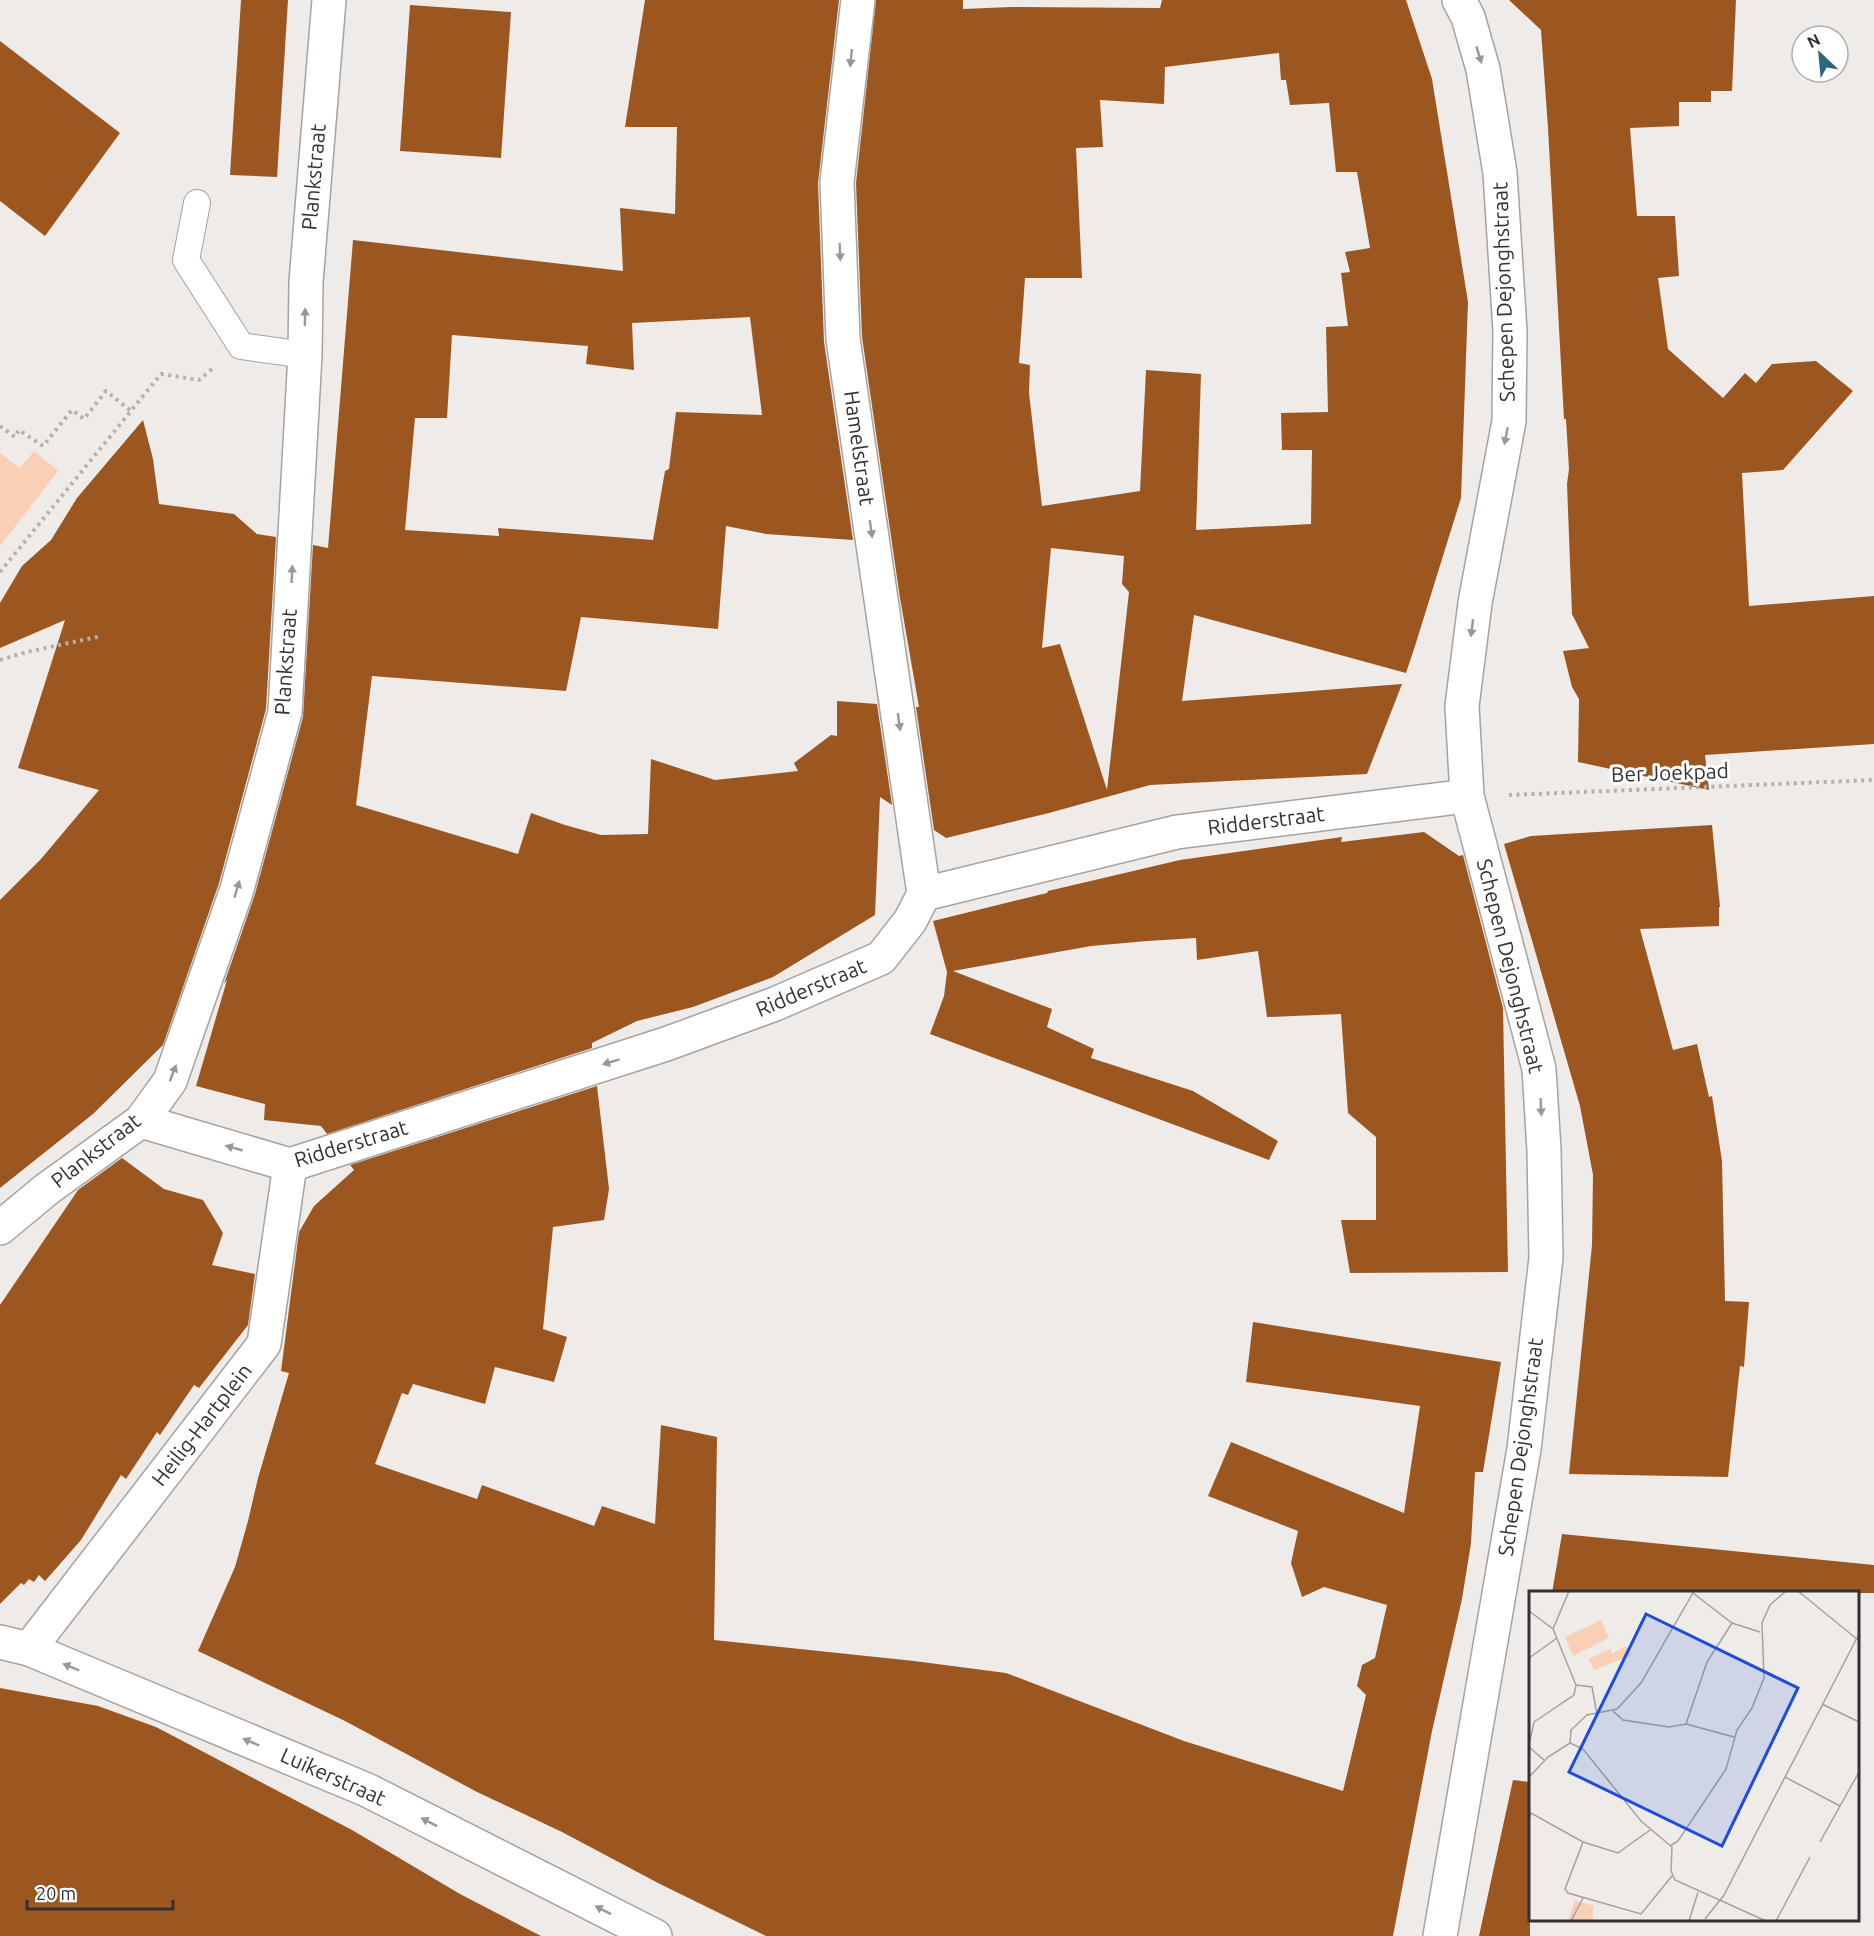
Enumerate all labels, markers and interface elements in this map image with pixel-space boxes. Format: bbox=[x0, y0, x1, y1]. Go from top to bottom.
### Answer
north arrow bbox=[1790, 24, 1850, 84]
text: N bbox=[1804, 30, 1823, 51]
one-way arrow bbox=[1475, 46, 1484, 64]
one-way arrow bbox=[846, 49, 856, 68]
street label: Plankstraat bbox=[296, 123, 330, 231]
street label: Schepen Dejonghstraat bbox=[1487, 182, 1519, 402]
one-way arrow bbox=[835, 243, 844, 262]
one-way arrow bbox=[300, 307, 310, 326]
street label: Hamelstraat bbox=[840, 389, 880, 507]
one-way arrow bbox=[1501, 427, 1510, 446]
one-way arrow bbox=[866, 520, 875, 539]
one-way arrow bbox=[288, 565, 297, 584]
street label: Plankstraat bbox=[269, 608, 301, 716]
one-way arrow bbox=[1467, 619, 1476, 638]
one-way arrow bbox=[894, 713, 903, 732]
street label: Ber Joekpad bbox=[1611, 758, 1729, 786]
street label: Ridderstraat bbox=[1206, 801, 1326, 839]
street label: Schepen Dejonghstraat bbox=[1473, 856, 1549, 1075]
one-way arrow bbox=[233, 880, 242, 898]
street label: Ridderstraat bbox=[752, 953, 869, 1021]
one-way arrow bbox=[602, 1058, 620, 1067]
one-way arrow bbox=[168, 1063, 178, 1081]
one-way arrow bbox=[1537, 1097, 1546, 1116]
street label: Plankstraat bbox=[46, 1108, 145, 1192]
street label: Ridderstraat bbox=[291, 1114, 410, 1172]
one-way arrow bbox=[225, 1143, 243, 1153]
street label: Schepen Dejonghstraat bbox=[1493, 1336, 1547, 1557]
street label: Heilig-Hartplein bbox=[146, 1359, 256, 1490]
inset map bbox=[1529, 1591, 1859, 1921]
one-way arrow bbox=[62, 1662, 80, 1672]
one-way arrow bbox=[242, 1737, 260, 1746]
street label: Luikerstraat bbox=[277, 1742, 390, 1810]
one-way arrow bbox=[420, 1817, 438, 1827]
scale bar bbox=[27, 1873, 172, 1911]
text: 20 m bbox=[36, 1883, 76, 1903]
one-way arrow bbox=[594, 1905, 612, 1915]

